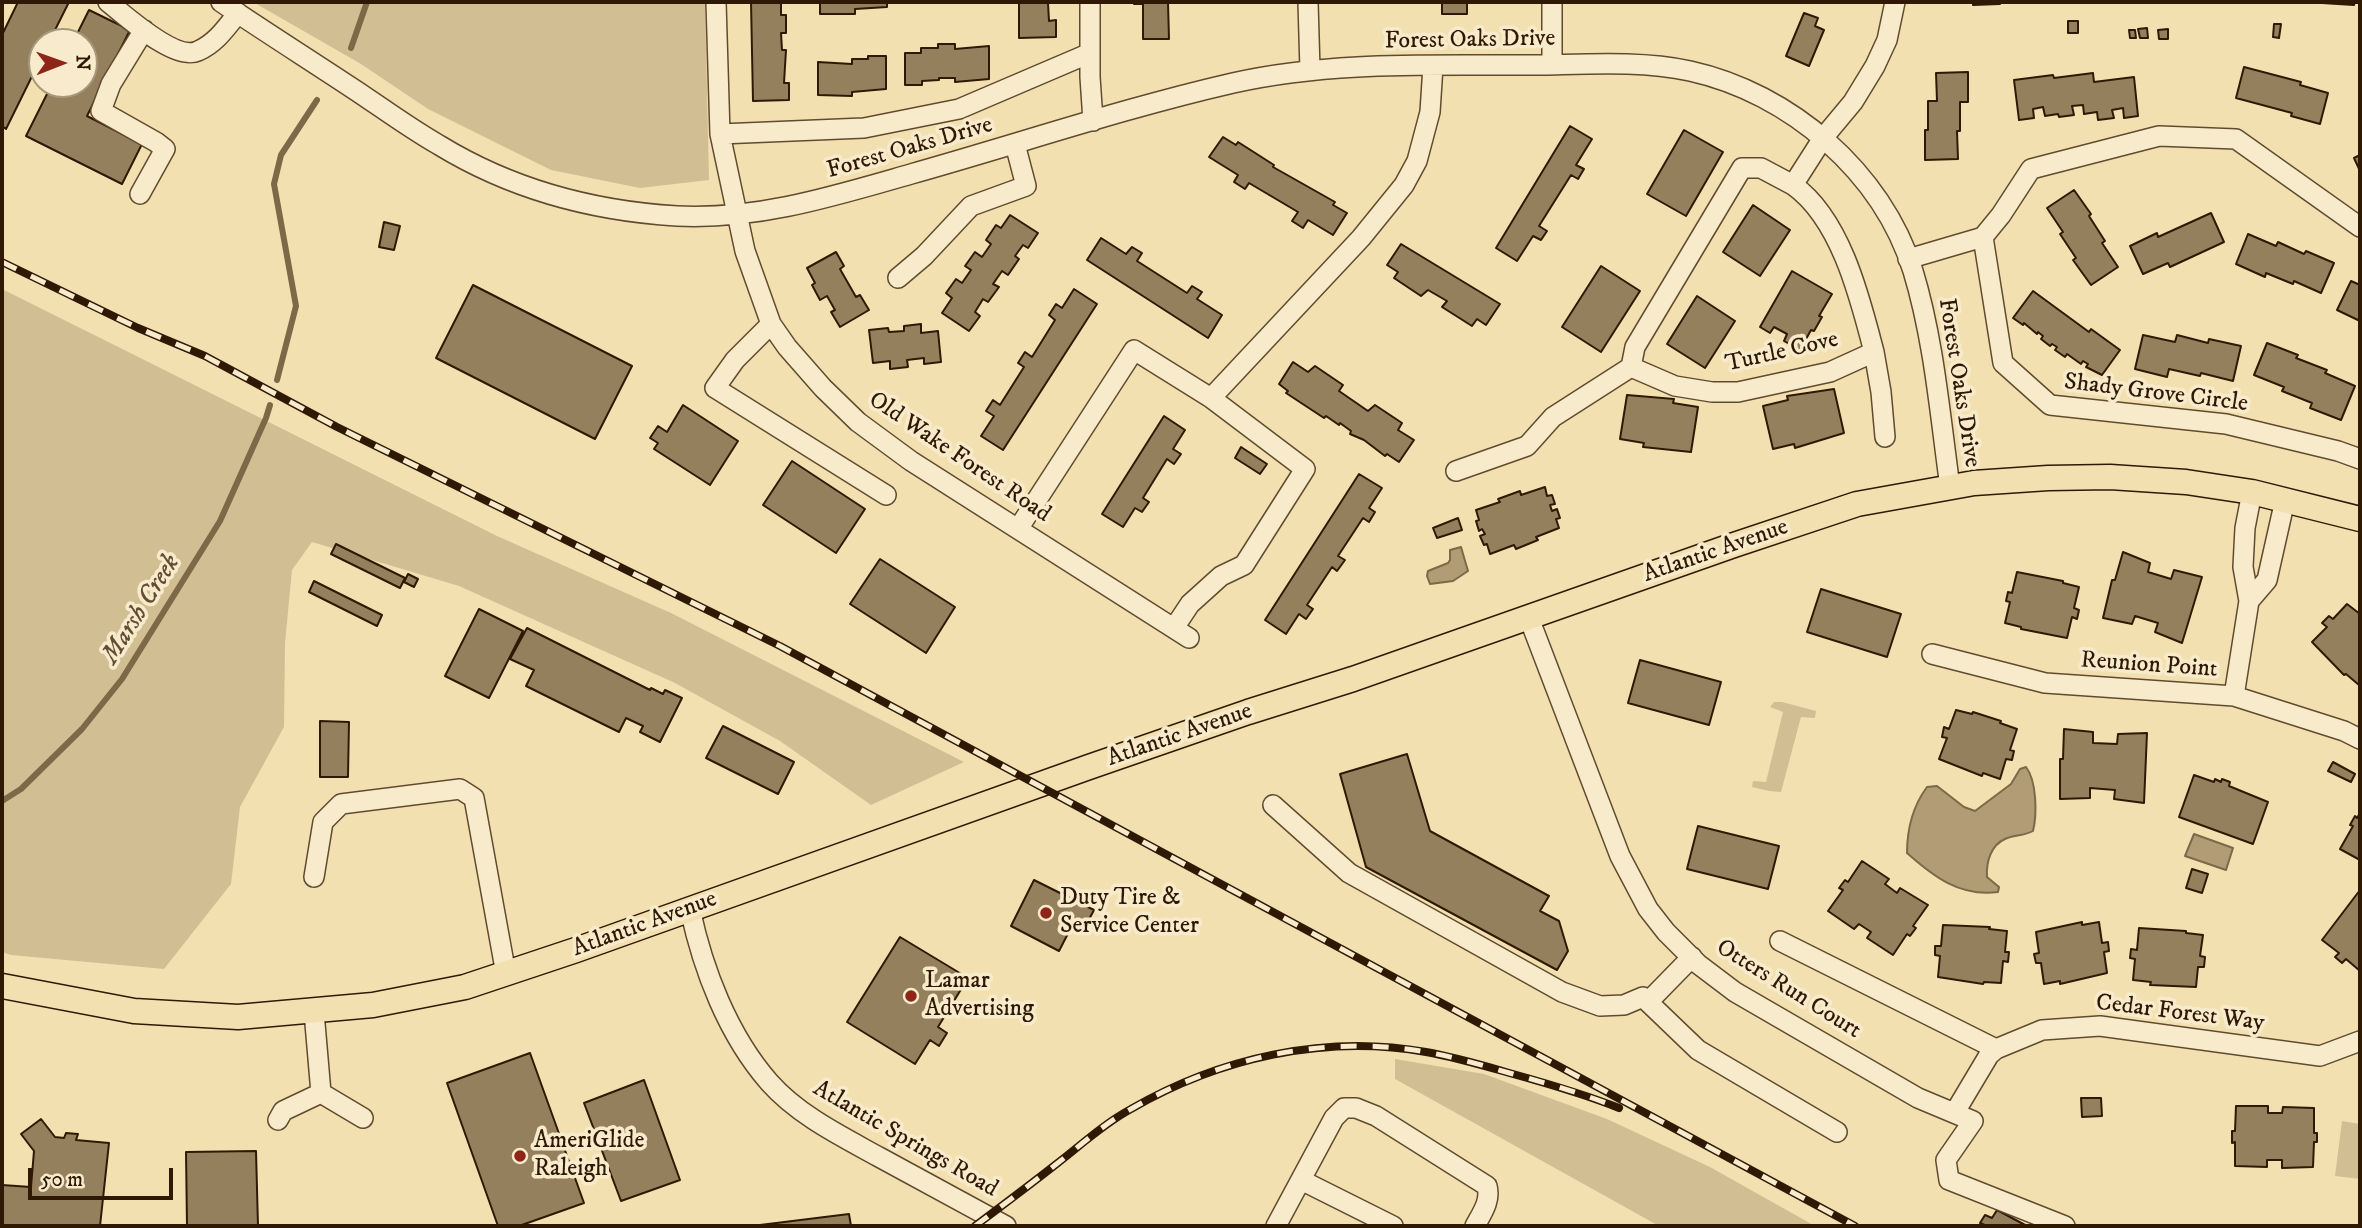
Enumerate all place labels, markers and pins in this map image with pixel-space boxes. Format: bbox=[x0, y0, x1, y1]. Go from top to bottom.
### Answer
place label: Duty Tire & Service Center bbox=[1060, 885, 1199, 941]
marker: Duty Tire & Service Center bbox=[1038, 905, 1054, 921]
place label: Lamar Advertising bbox=[925, 968, 1034, 1024]
marker: Lamar Advertising bbox=[903, 988, 919, 1004]
place label: AmeriGlide Raleigh bbox=[534, 1128, 644, 1184]
marker: AmeriGlide Raleigh bbox=[512, 1148, 528, 1164]

